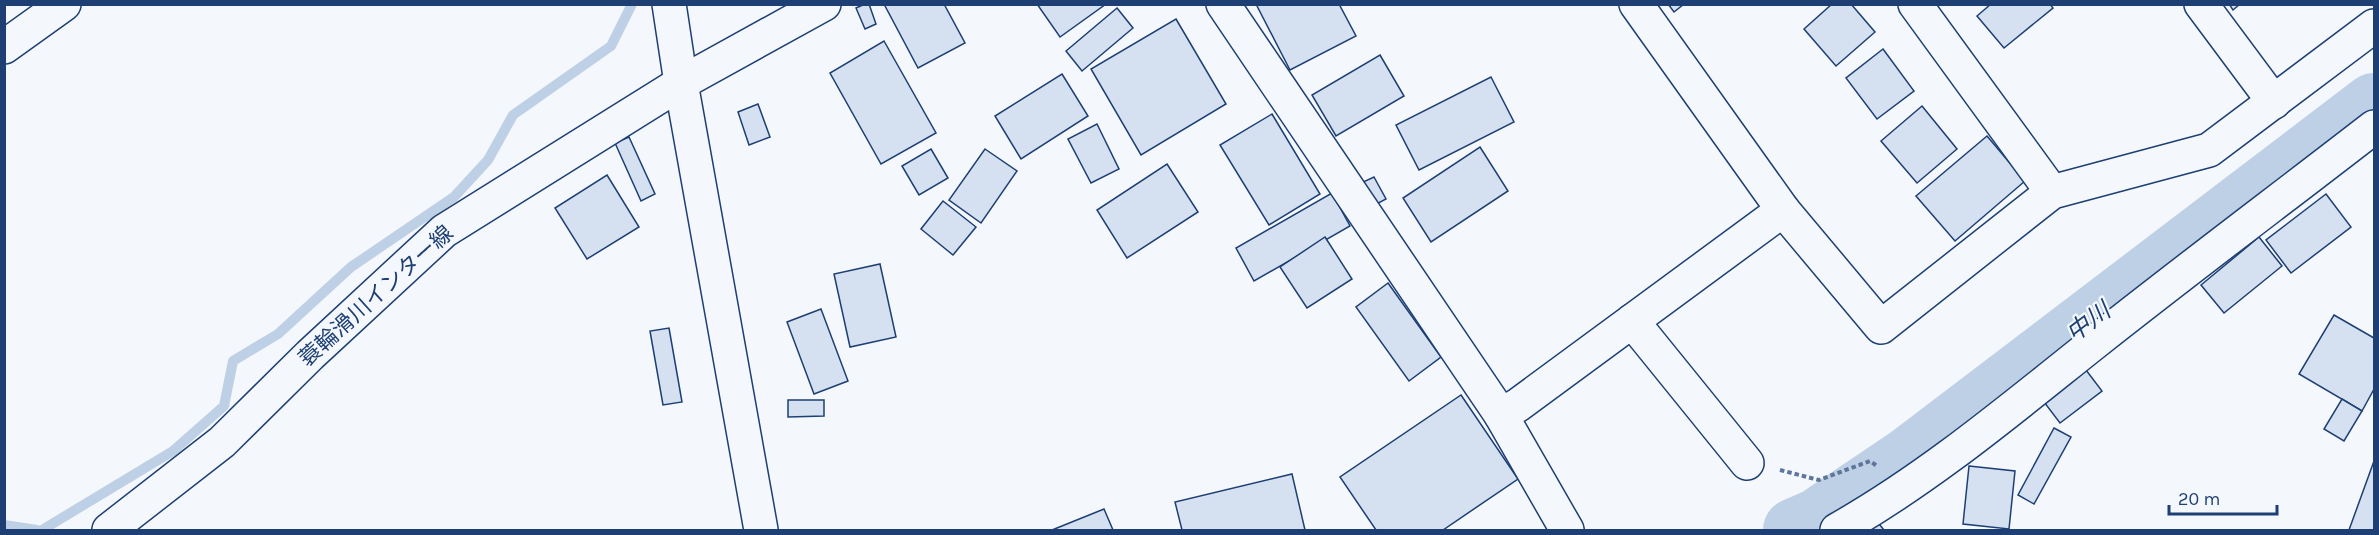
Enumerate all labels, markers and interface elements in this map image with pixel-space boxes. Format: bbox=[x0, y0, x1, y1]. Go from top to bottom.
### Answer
street label: 蓑輪滑川インター線 bbox=[294, 220, 458, 372]
water label: 中川 bbox=[2060, 295, 2118, 348]
scale bar bbox=[2169, 478, 2277, 516]
text: 20 m bbox=[2178, 488, 2220, 510]

